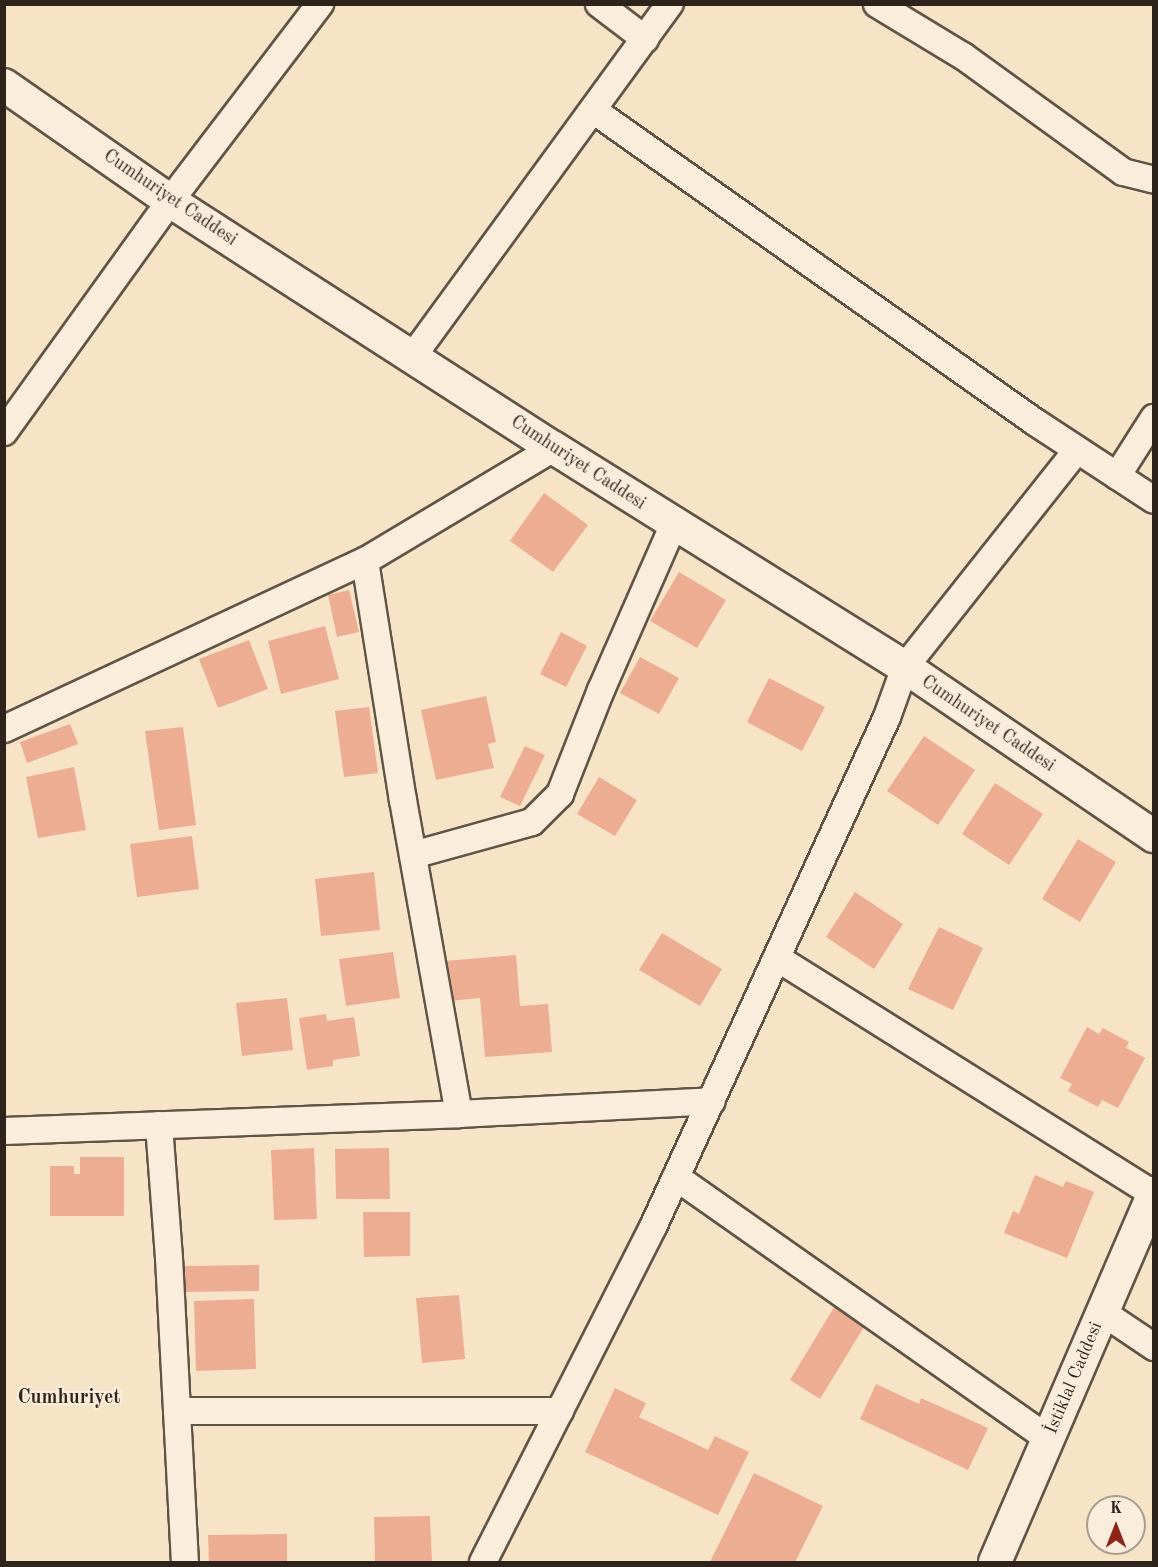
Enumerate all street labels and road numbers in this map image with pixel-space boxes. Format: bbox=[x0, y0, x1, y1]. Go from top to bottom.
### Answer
street label: Cumhuriyet Caddesi bbox=[99, 145, 241, 251]
street label: Cumhuriyet Caddesi bbox=[506, 411, 650, 515]
street label: Cumhuriyet Caddesi bbox=[917, 671, 1059, 777]
street label: İstiklal Caddesi bbox=[1041, 1319, 1107, 1437]

